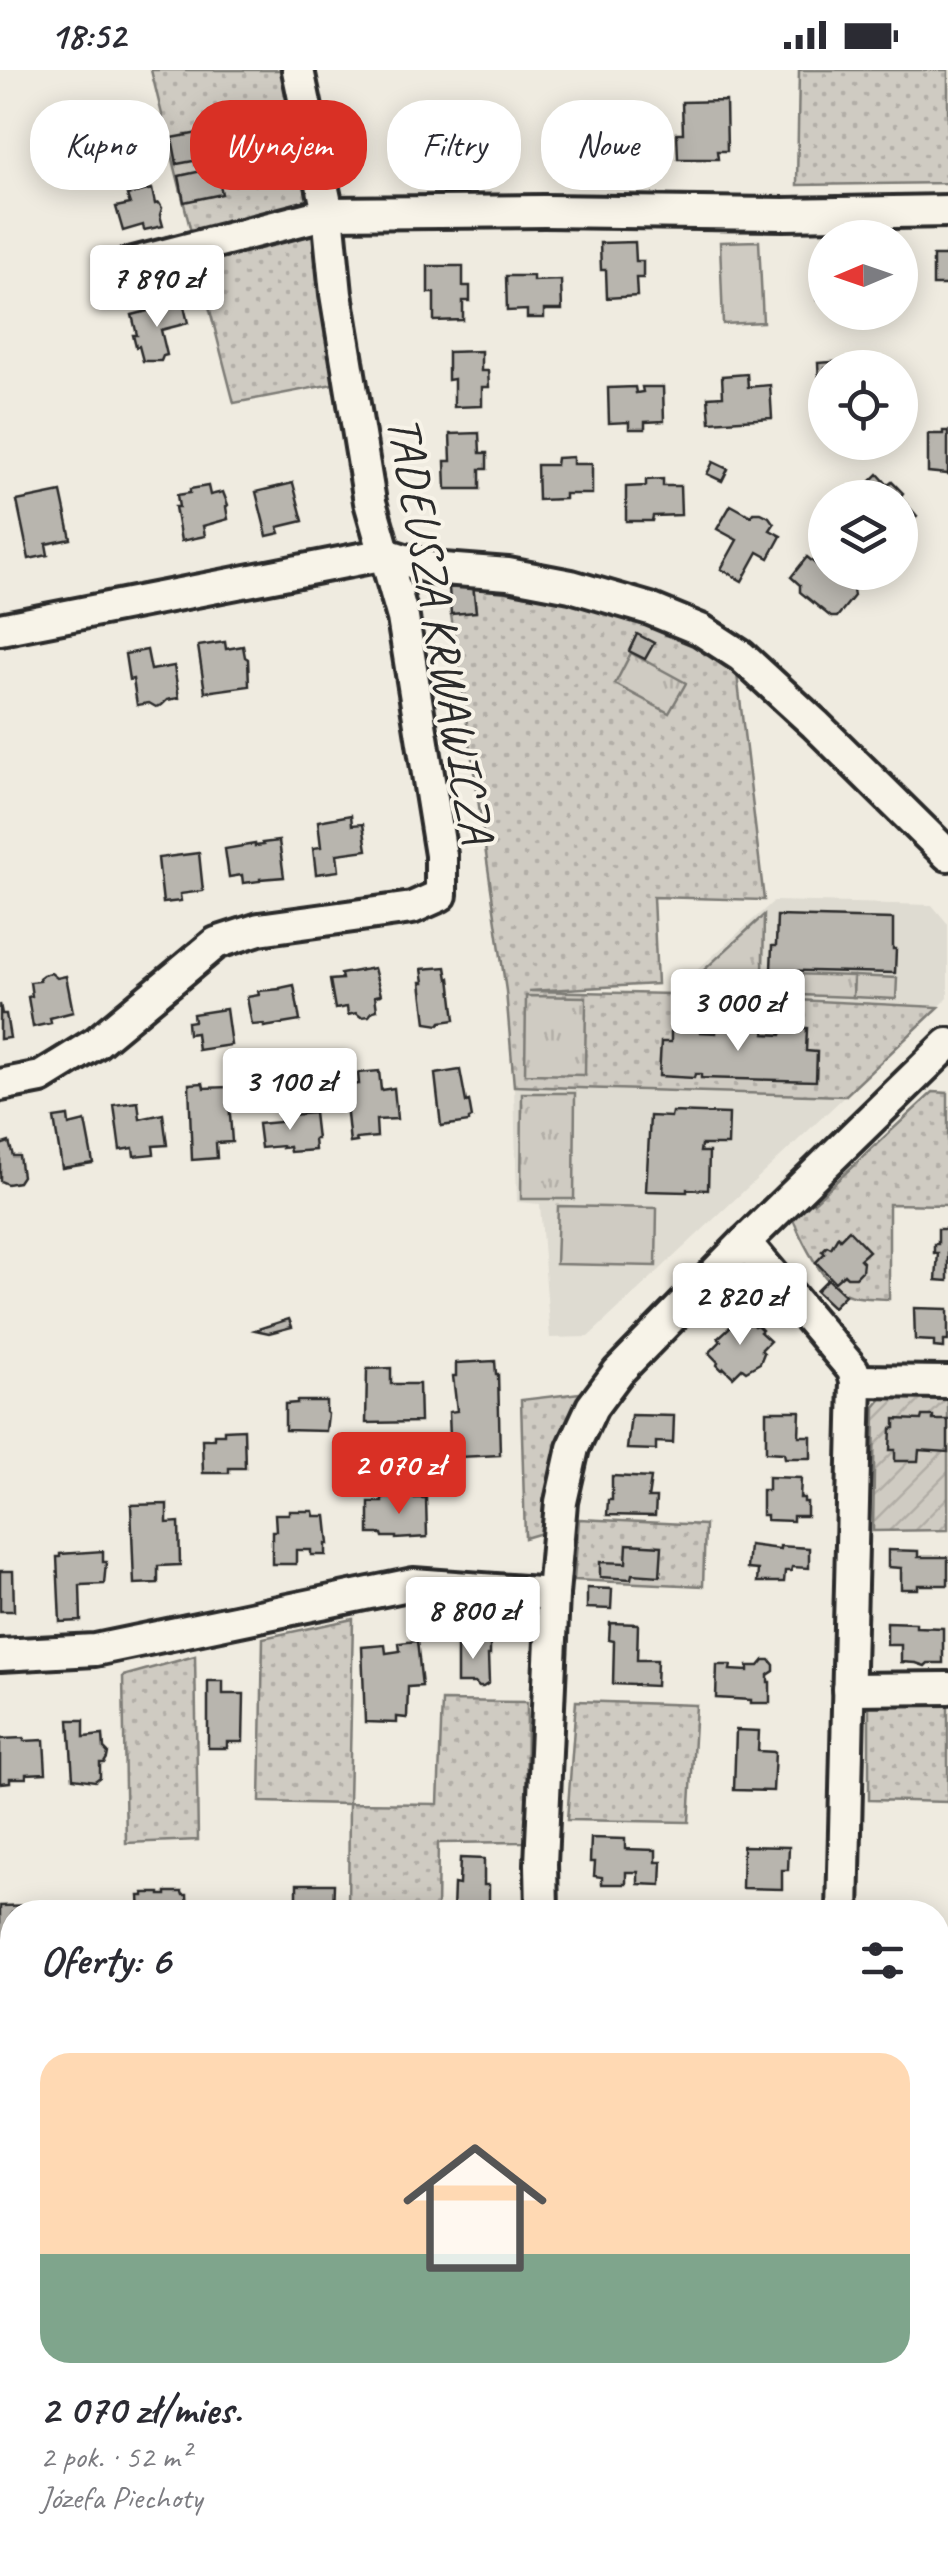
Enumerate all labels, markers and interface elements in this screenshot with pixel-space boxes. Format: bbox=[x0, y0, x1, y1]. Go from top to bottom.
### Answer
text: 18:52 bbox=[50, 12, 125, 59]
chip: Kupno bbox=[30, 100, 170, 190]
chip: Wynajem bbox=[190, 100, 367, 190]
chip: Filtry bbox=[387, 100, 521, 190]
chip: Nowe bbox=[541, 100, 674, 190]
north arrow bbox=[808, 220, 918, 330]
map controls bbox=[808, 220, 918, 590]
pin: 7 890 zł bbox=[54, 245, 260, 330]
text: 7 890 zł bbox=[112, 257, 202, 298]
button: locate bbox=[808, 350, 918, 460]
street label: TADEUSZA KRWAWICZA bbox=[374, 411, 508, 849]
button: layers bbox=[808, 480, 918, 590]
pin: 3 000 zł bbox=[635, 969, 841, 1054]
text: 3 000 zł bbox=[693, 981, 783, 1022]
pin: 3 100 zł bbox=[187, 1048, 393, 1133]
text: 3 100 zł bbox=[245, 1060, 335, 1101]
pin: 2 820 zł bbox=[637, 1263, 843, 1348]
text: 2 820 zł bbox=[695, 1275, 785, 1316]
pin: 2 070 zł bbox=[296, 1432, 502, 1517]
text: 2 070 zł bbox=[354, 1444, 444, 1485]
pin: 8 800 zł bbox=[370, 1577, 576, 1662]
text: 8 800 zł bbox=[428, 1589, 518, 1630]
icon: filters bbox=[855, 1933, 910, 1988]
text: Oferty: 6 bbox=[40, 1934, 170, 1987]
icon: home bbox=[385, 2118, 565, 2298]
text: 2 070 zł/mies. bbox=[40, 2383, 241, 2436]
text: 2 pok. · 52 m² bbox=[40, 2436, 190, 2477]
text: Józefa Piechoty bbox=[40, 2477, 202, 2518]

